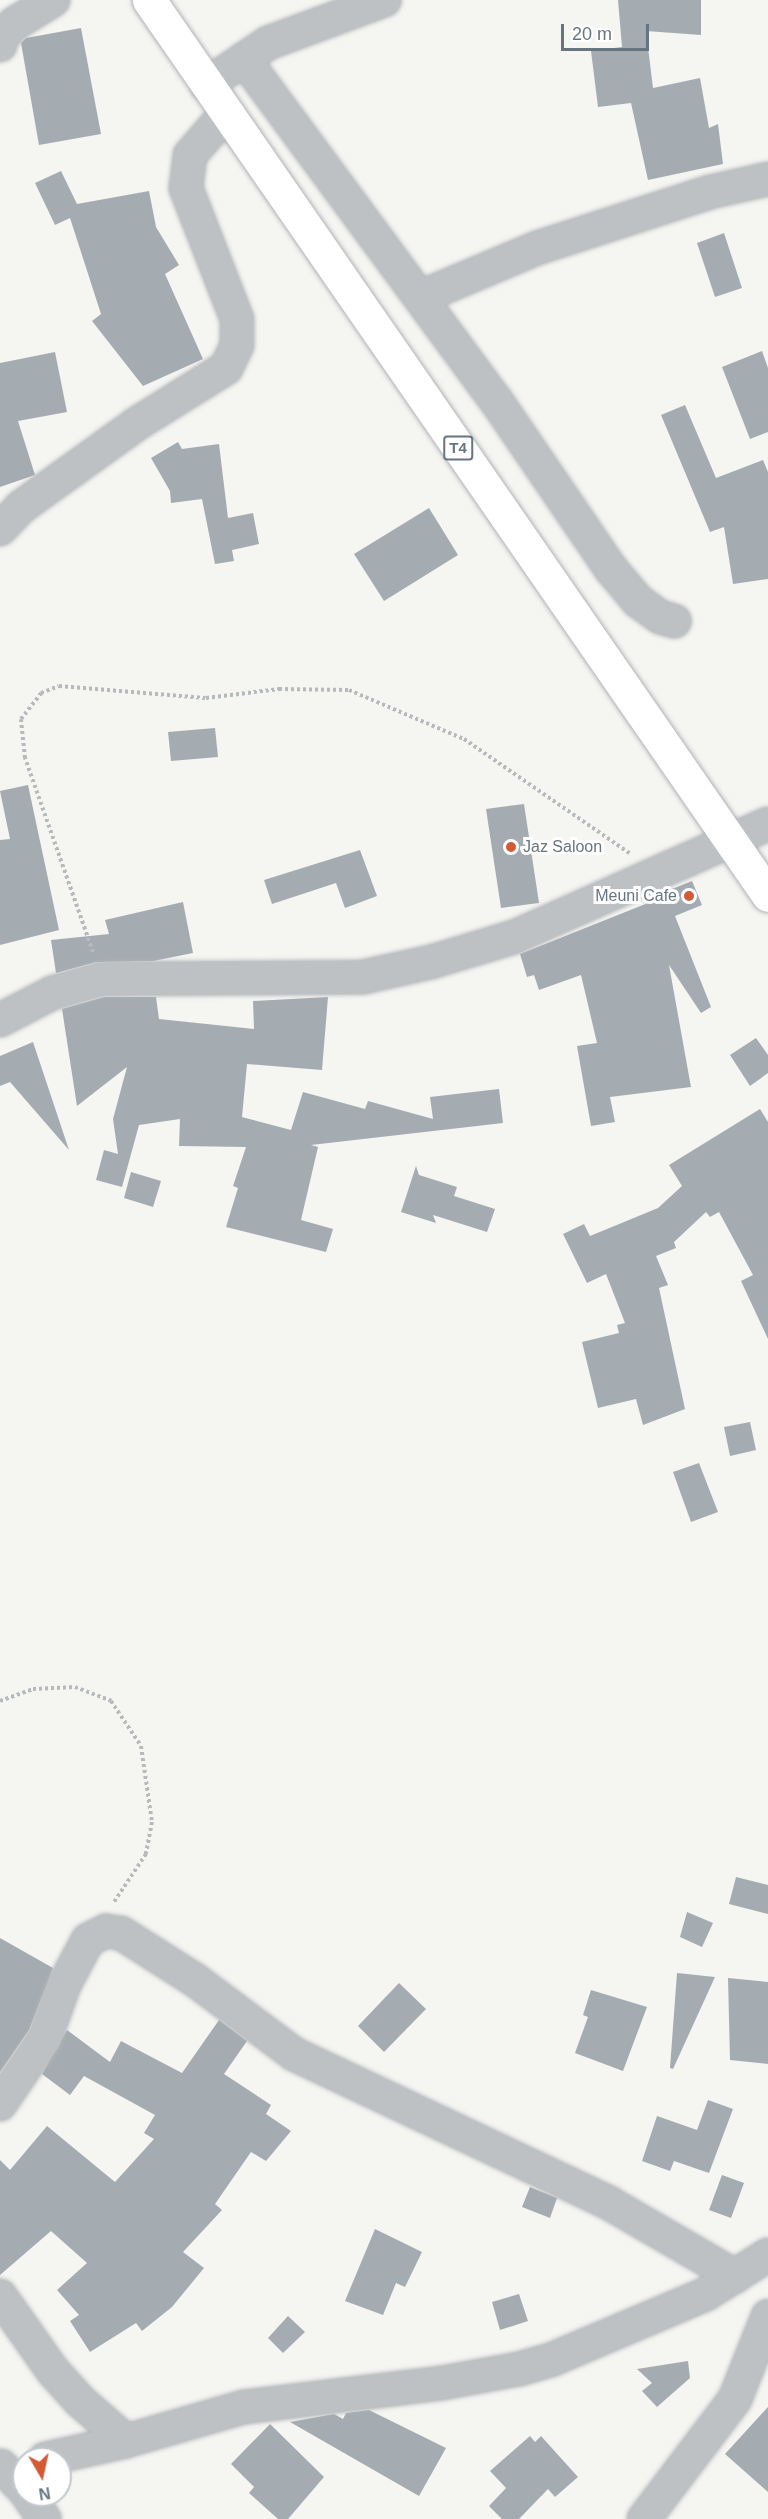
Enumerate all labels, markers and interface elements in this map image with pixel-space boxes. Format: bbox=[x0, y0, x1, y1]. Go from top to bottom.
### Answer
scale bar bbox=[564, 12, 652, 50]
text: 20 m bbox=[572, 24, 612, 44]
road number: T4 bbox=[443, 436, 473, 460]
place label: Jaz Saloon bbox=[523, 837, 602, 857]
marker: Jaz Saloon bbox=[504, 840, 518, 854]
place label: Meuni Cafe bbox=[595, 886, 677, 906]
marker: Meuni Cafe bbox=[682, 889, 696, 903]
north arrow bbox=[12, 2447, 72, 2507]
text: N bbox=[38, 2484, 52, 2503]

